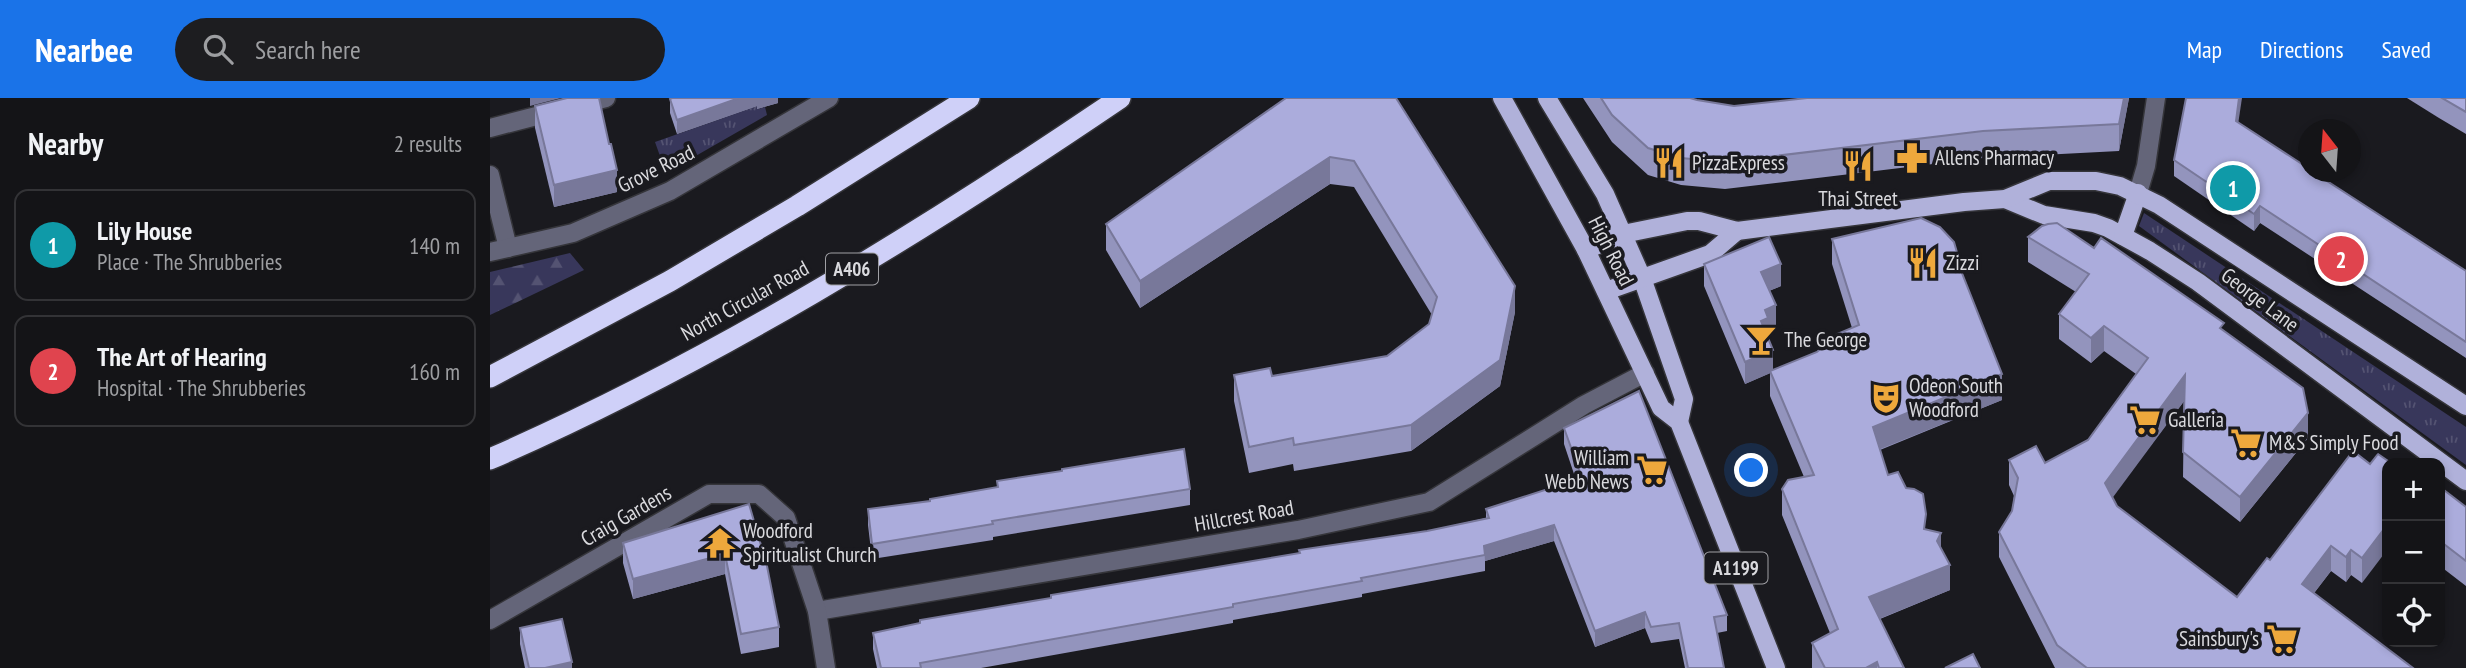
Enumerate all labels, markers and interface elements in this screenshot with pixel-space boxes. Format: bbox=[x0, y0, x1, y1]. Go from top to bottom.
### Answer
search box bbox=[175, 18, 665, 81]
text: Nearbee bbox=[35, 28, 133, 71]
icon: search bbox=[199, 30, 237, 68]
text: Search here bbox=[255, 33, 361, 66]
text: Map bbox=[2187, 34, 2222, 65]
text: Directions bbox=[2260, 34, 2344, 65]
text: Saved bbox=[2382, 34, 2431, 65]
north arrow bbox=[2298, 119, 2361, 182]
text: Nearby bbox=[28, 124, 103, 163]
text: 2 results bbox=[394, 129, 462, 158]
street label: Grove Road bbox=[613, 138, 699, 199]
pharmacy icon: Allens Pharmacy bbox=[1895, 141, 1929, 175]
place label: Allens Pharmacy bbox=[1935, 144, 2054, 171]
restaurant icon: PizzaExpress bbox=[1652, 146, 1686, 180]
place label: PizzaExpress bbox=[1692, 149, 1785, 176]
restaurant icon: Thai Street bbox=[1841, 149, 1875, 183]
pin: 1 bbox=[2210, 162, 2256, 214]
place label: Thai Street bbox=[1818, 185, 1898, 212]
street label: High Road bbox=[1583, 211, 1640, 290]
text: Lily House bbox=[97, 214, 192, 247]
text: 1 bbox=[48, 231, 59, 260]
text: 140 m bbox=[409, 231, 460, 260]
pin: 2 bbox=[2318, 233, 2364, 285]
restaurant icon: Zizzi bbox=[1906, 246, 1940, 280]
text: Place · The Shrubberies bbox=[97, 247, 282, 276]
place label: Zizzi bbox=[1946, 249, 1979, 276]
road number: A406 bbox=[826, 253, 878, 284]
street label: North Circular Road bbox=[676, 254, 813, 347]
street label: George Lane bbox=[2216, 262, 2305, 338]
bar icon: The George bbox=[1744, 323, 1778, 357]
place label: The George bbox=[1784, 326, 1867, 353]
text: The Art of Hearing bbox=[97, 340, 267, 373]
text: 2 bbox=[48, 357, 59, 386]
text: 160 m bbox=[409, 357, 460, 386]
place label: Odeon South Woodford bbox=[1909, 372, 2003, 423]
text: Hospital · The Shrubberies bbox=[97, 373, 306, 402]
theatre icon: Odeon South Woodford bbox=[1869, 381, 1903, 415]
supermarket icon: Galleria bbox=[2128, 403, 2162, 437]
place label: Galleria bbox=[2168, 406, 2224, 433]
supermarket icon: M&S Simply Food bbox=[2229, 426, 2263, 460]
place label: M&S Simply Food bbox=[2269, 429, 2399, 456]
place label: William Webb News bbox=[1545, 444, 1629, 495]
supermarket icon: William Webb News bbox=[1635, 453, 1669, 487]
your location bbox=[1734, 453, 1768, 487]
map controls bbox=[2382, 458, 2445, 647]
button: + bbox=[2382, 458, 2445, 521]
street label: Craig Gardens bbox=[576, 479, 676, 552]
street label: Hillcrest Road bbox=[1192, 493, 1296, 538]
place label: Woodford Spiritualist Church bbox=[743, 517, 877, 568]
button: − bbox=[2382, 521, 2445, 584]
temple icon: Woodford Spiritualist Church bbox=[703, 526, 737, 560]
road number: A1199 bbox=[1704, 552, 1768, 583]
button: locate bbox=[2382, 584, 2445, 647]
supermarket icon: Sainsbury's bbox=[2265, 622, 2299, 656]
place label: Sainsbury's bbox=[2179, 625, 2259, 652]

